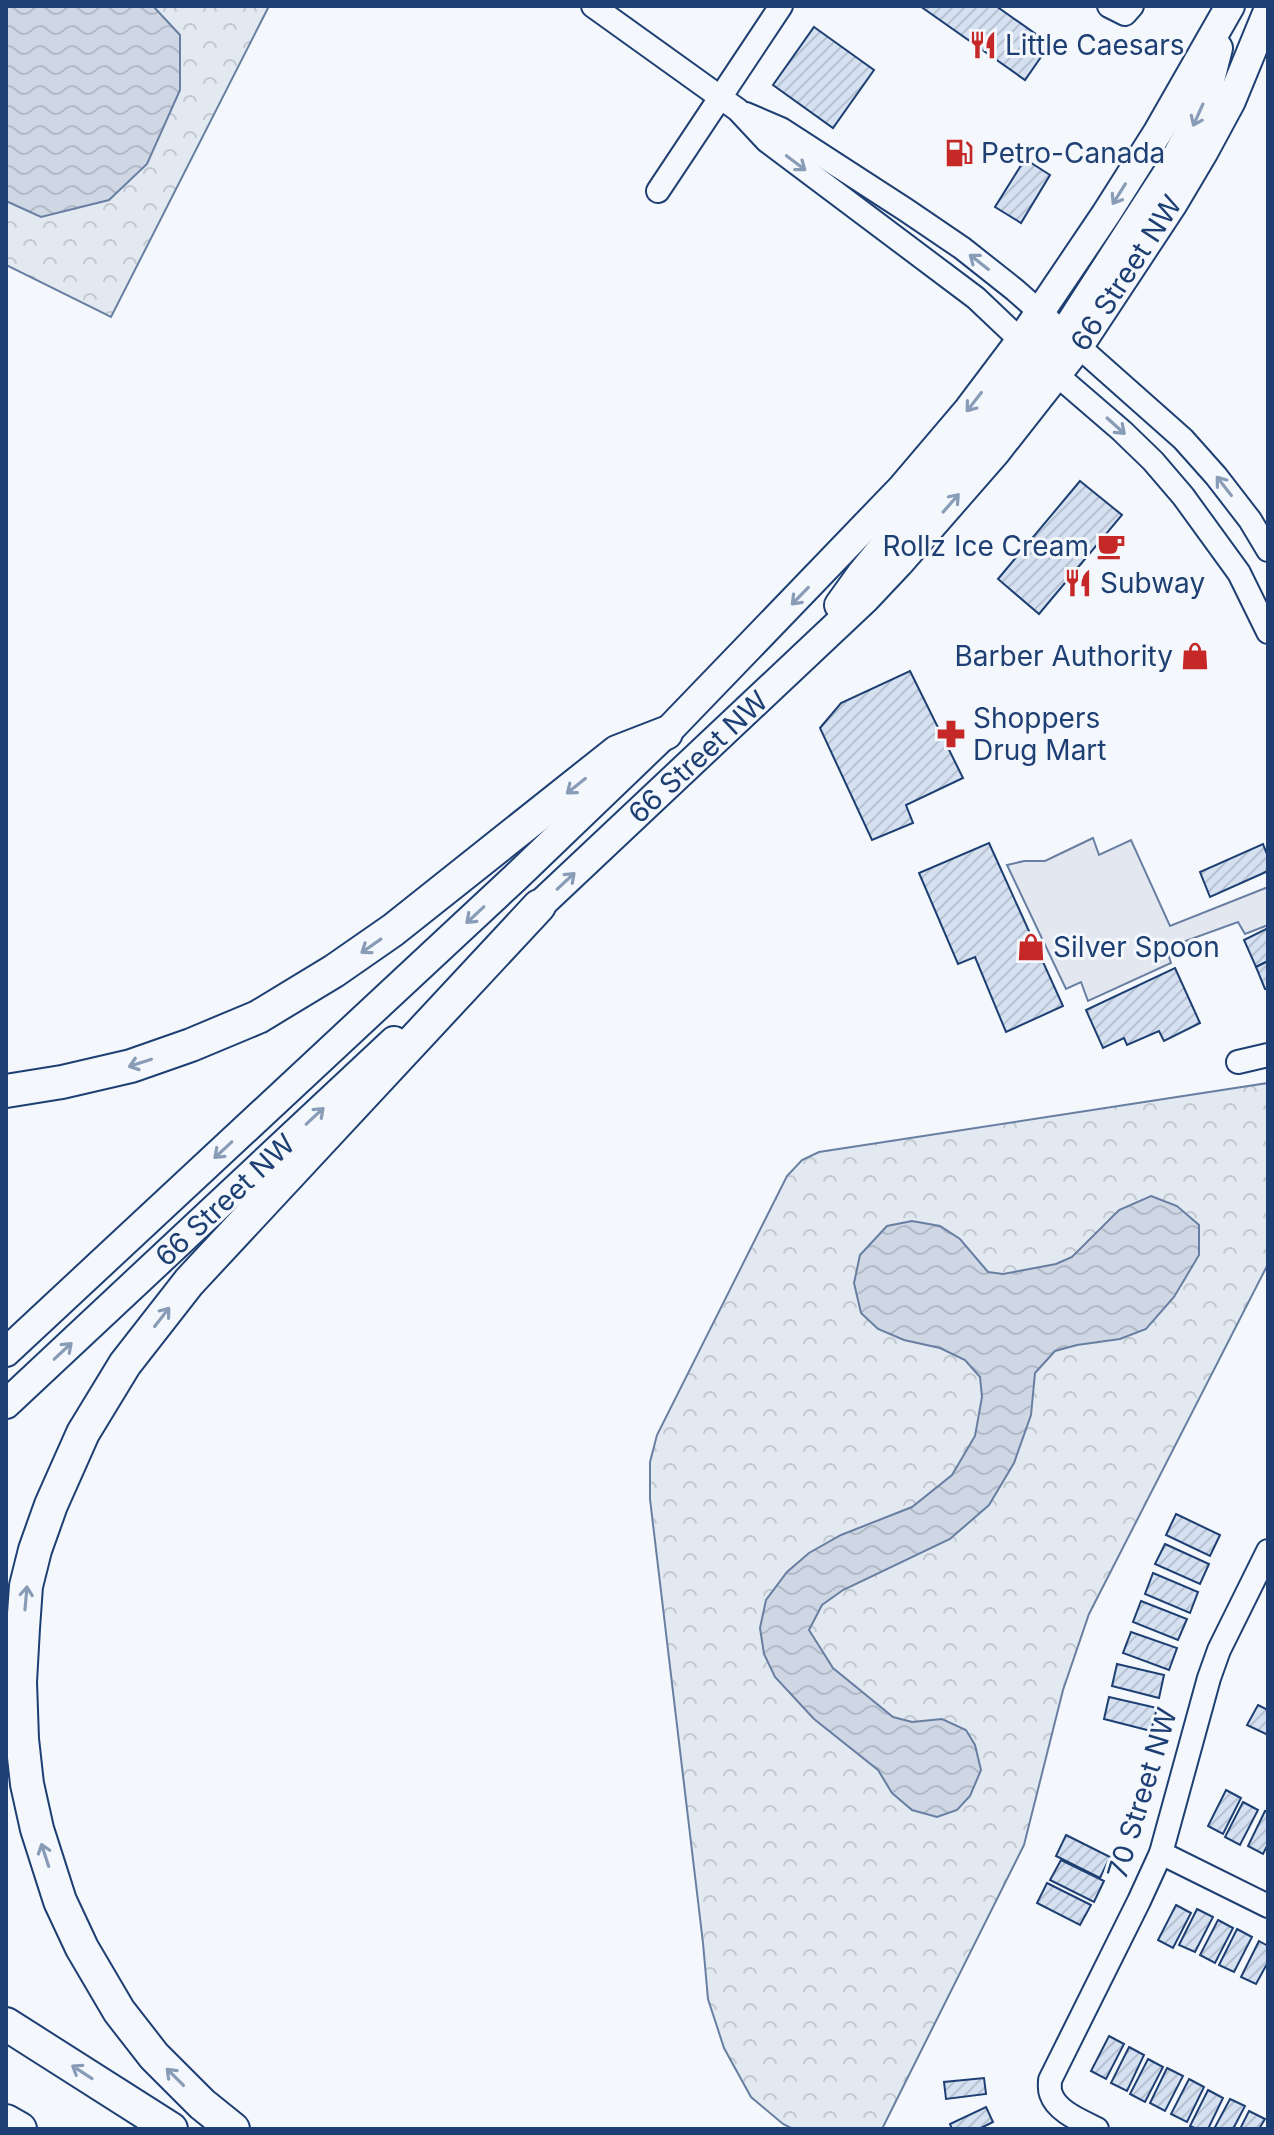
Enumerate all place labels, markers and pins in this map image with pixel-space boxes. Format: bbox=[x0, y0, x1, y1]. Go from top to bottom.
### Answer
place label: Little Caesars bbox=[1005, 28, 1185, 62]
restaurant icon: Little Caesars bbox=[968, 30, 998, 60]
place label: Petro-Canada bbox=[981, 136, 1165, 170]
fuel station icon: Petro-Canada bbox=[944, 138, 974, 168]
place label: Rollz Ice Cream bbox=[883, 529, 1089, 563]
cafe icon: Rollz Ice Cream bbox=[1096, 531, 1126, 561]
place label: Subway bbox=[1100, 566, 1205, 600]
restaurant icon: Subway bbox=[1063, 568, 1093, 598]
place label: Barber Authority bbox=[955, 639, 1173, 673]
shop icon: Barber Authority bbox=[1180, 641, 1210, 671]
place label: Shoppers Drug Mart bbox=[973, 701, 1107, 767]
pharmacy icon: Shoppers Drug Mart bbox=[936, 719, 966, 749]
place label: Silver Spoon bbox=[1053, 930, 1220, 964]
shop icon: Silver Spoon bbox=[1016, 932, 1046, 962]

